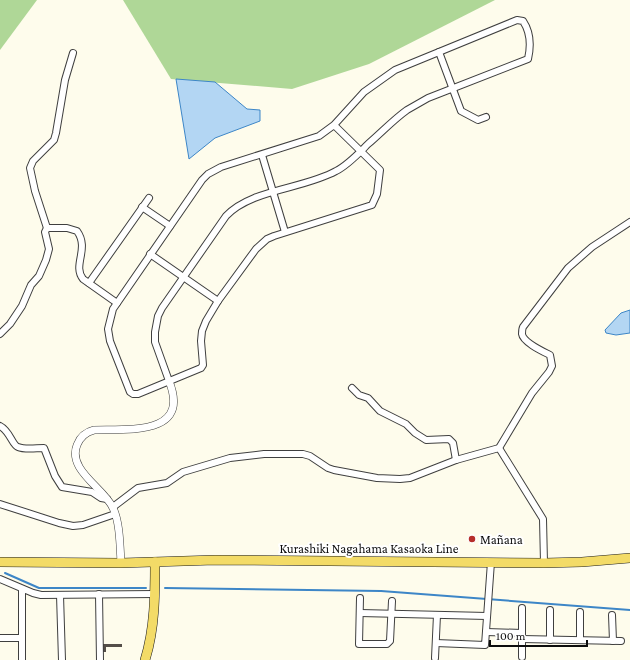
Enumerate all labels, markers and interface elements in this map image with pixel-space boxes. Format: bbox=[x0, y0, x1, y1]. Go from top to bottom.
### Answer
place label: Mañana bbox=[480, 532, 523, 547]
marker: Mañana bbox=[467, 534, 477, 544]
street label: Kurashiki Nagahama Kasaoka Line bbox=[280, 541, 459, 556]
scale bar bbox=[490, 622, 587, 648]
text: 100 m bbox=[496, 629, 526, 643]

